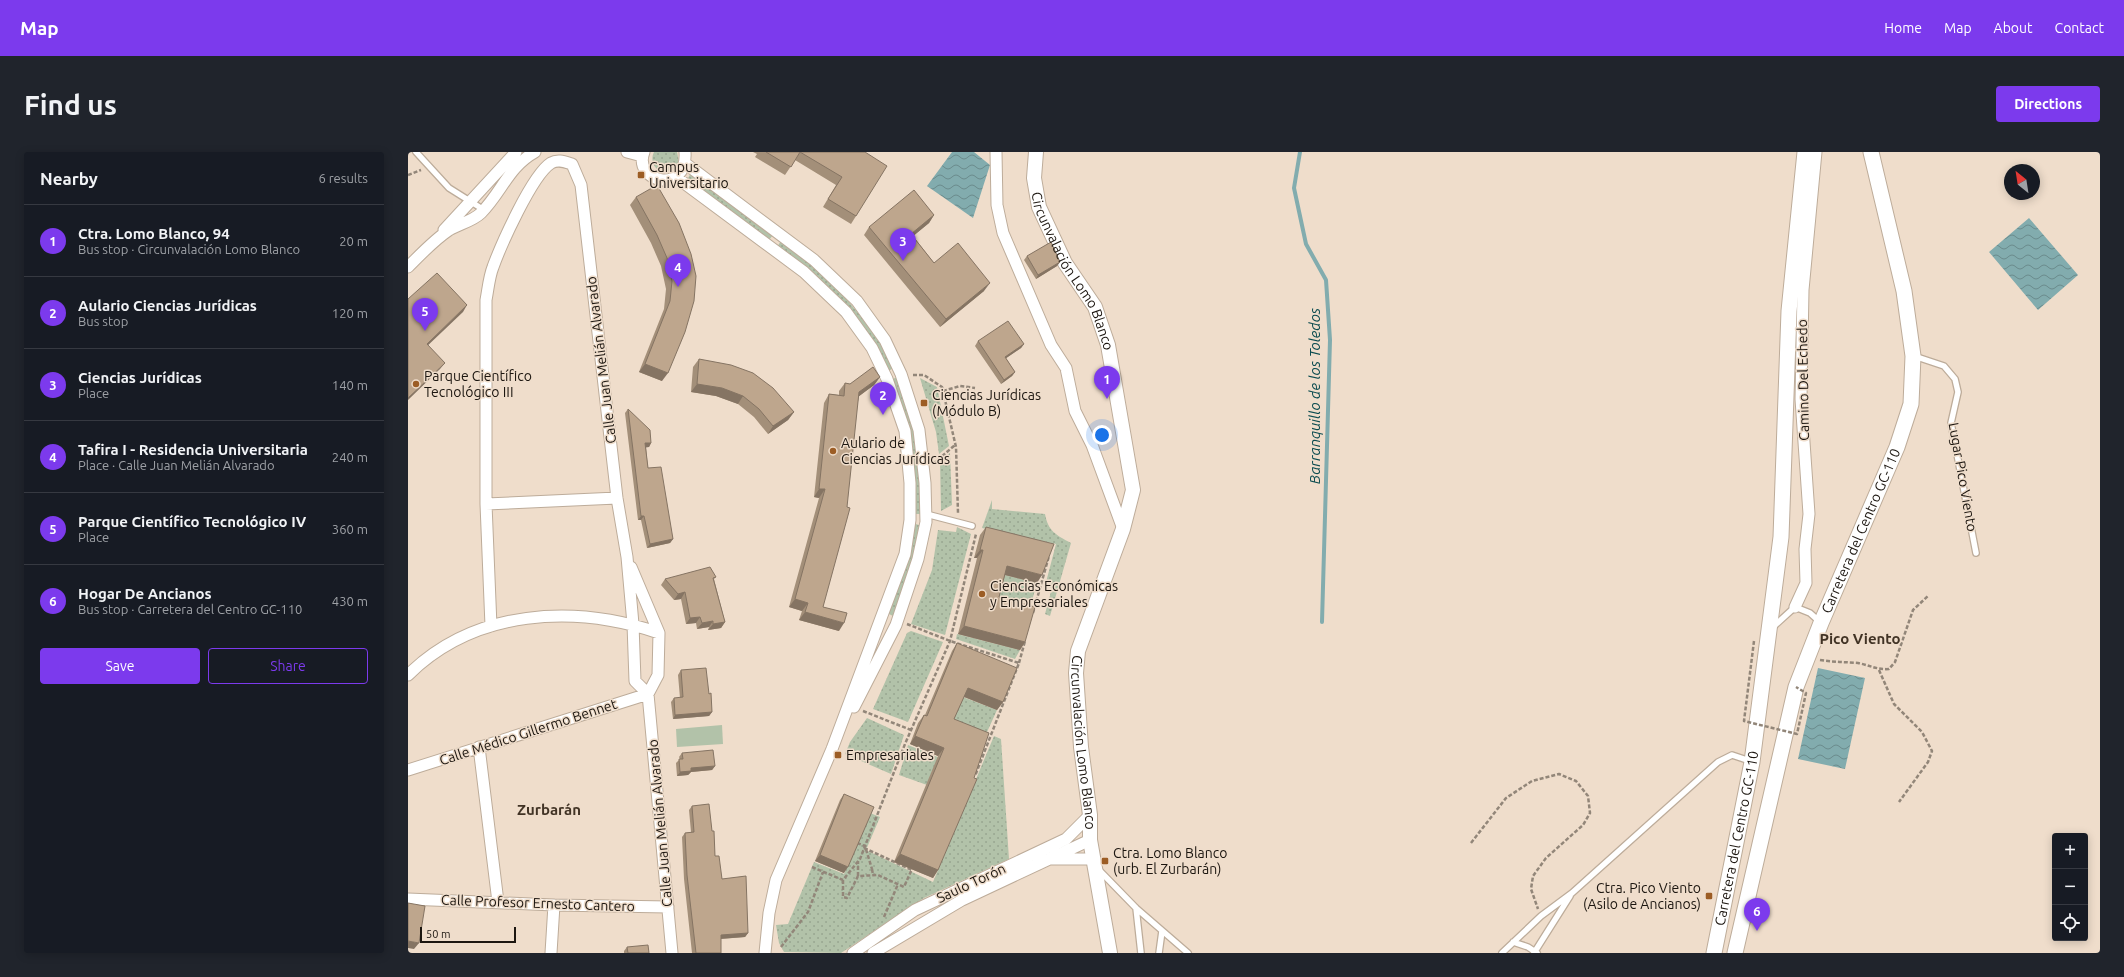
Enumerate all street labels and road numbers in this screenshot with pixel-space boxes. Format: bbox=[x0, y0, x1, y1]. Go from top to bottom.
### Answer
street label: Circunvalación Lomo Blanco bbox=[1029, 191, 1117, 351]
street label: Calle Juan Melián Alvarado bbox=[583, 275, 619, 445]
street label: Camino Del Echedo bbox=[1794, 319, 1812, 441]
street label: Lugar Pico Viento bbox=[1946, 421, 1980, 533]
street label: Carretera del Centro GC-110 bbox=[1818, 446, 1903, 616]
street label: Circunvalación Lomo Blanco bbox=[1068, 654, 1098, 830]
street label: Calle Médico Gillermo Bennet bbox=[437, 696, 619, 768]
street label: Calle Juan Melián Alvarado bbox=[645, 738, 675, 908]
street label: Carretera del Centro GC-110 bbox=[1712, 750, 1761, 927]
street label: Saulo Torón bbox=[934, 860, 1008, 906]
street label: Calle Profesor Ernesto Cantero bbox=[441, 892, 635, 914]

